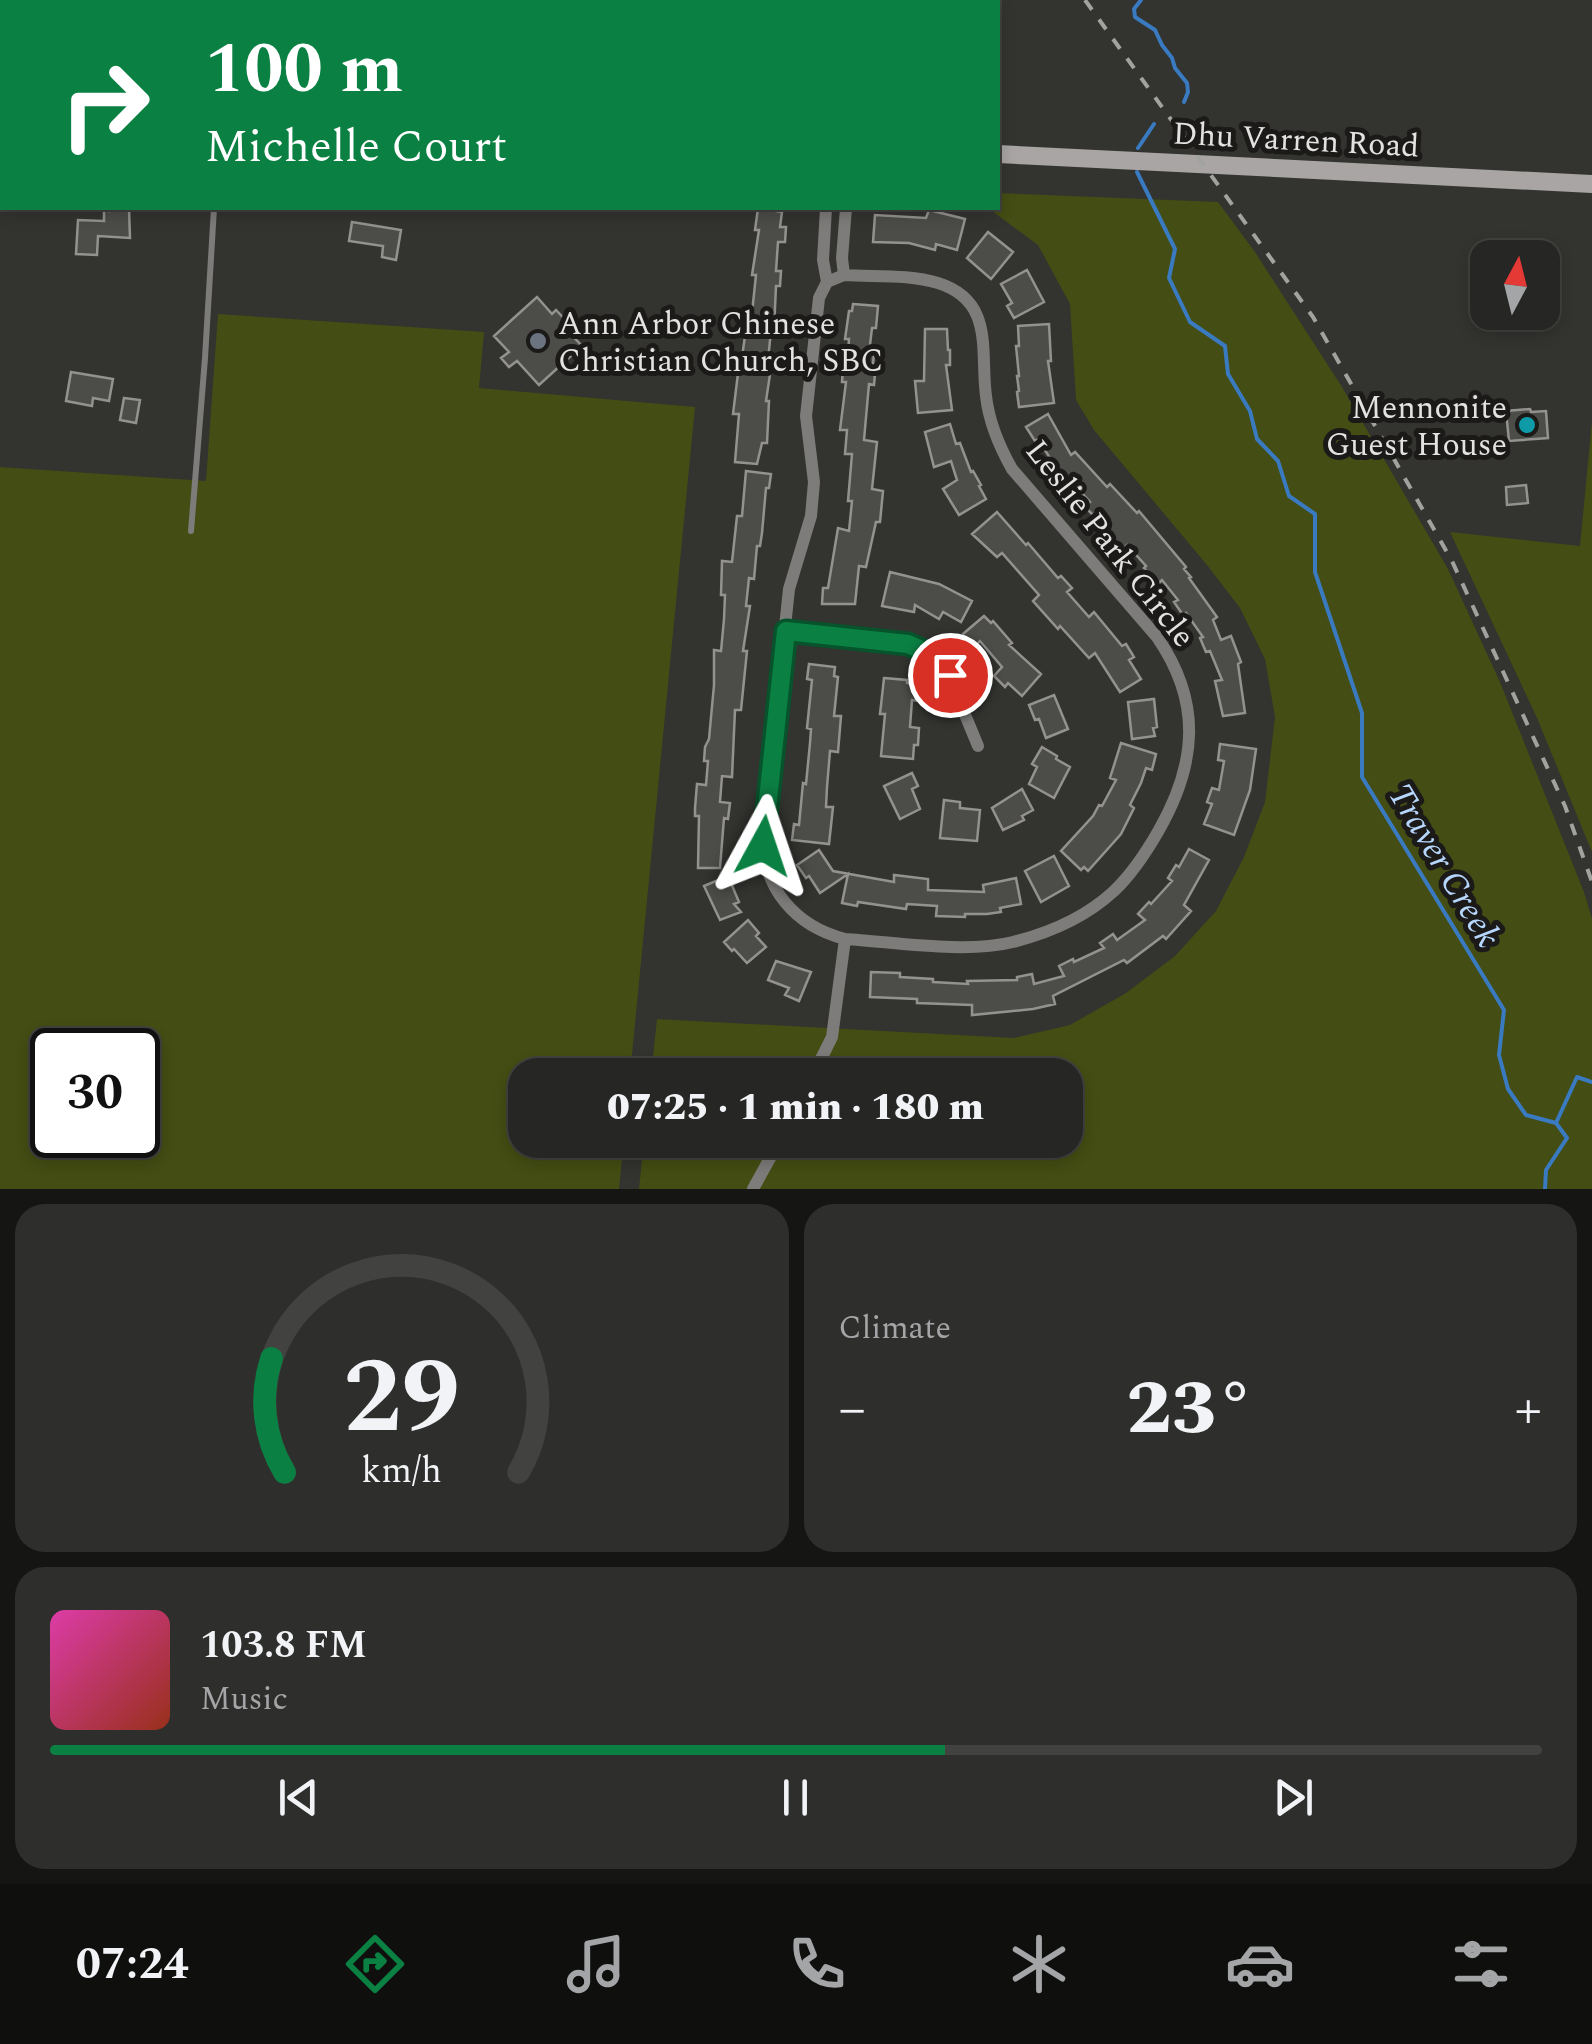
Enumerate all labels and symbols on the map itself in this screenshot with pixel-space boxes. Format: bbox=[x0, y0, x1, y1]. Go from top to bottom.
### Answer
street label: Dhu Varren Road bbox=[1171, 110, 1420, 171]
north arrow bbox=[1470, 240, 1560, 330]
place label: Ann Arbor Chinese Christian Church, SBC bbox=[558, 300, 883, 386]
marker: Ann Arbor Chinese Christian Church, SBC bbox=[527, 330, 549, 352]
place label: Mennonite Guest House bbox=[1326, 384, 1507, 470]
marker: Mennonite Guest House bbox=[1516, 414, 1538, 436]
street label: Leslie Park Circle bbox=[1013, 429, 1207, 659]
pin bbox=[908, 633, 993, 718]
water label: Traver Creek bbox=[1374, 774, 1514, 958]
position arrow bbox=[711, 794, 815, 898]
speed limit sign: 30 bbox=[30, 1028, 160, 1158]

